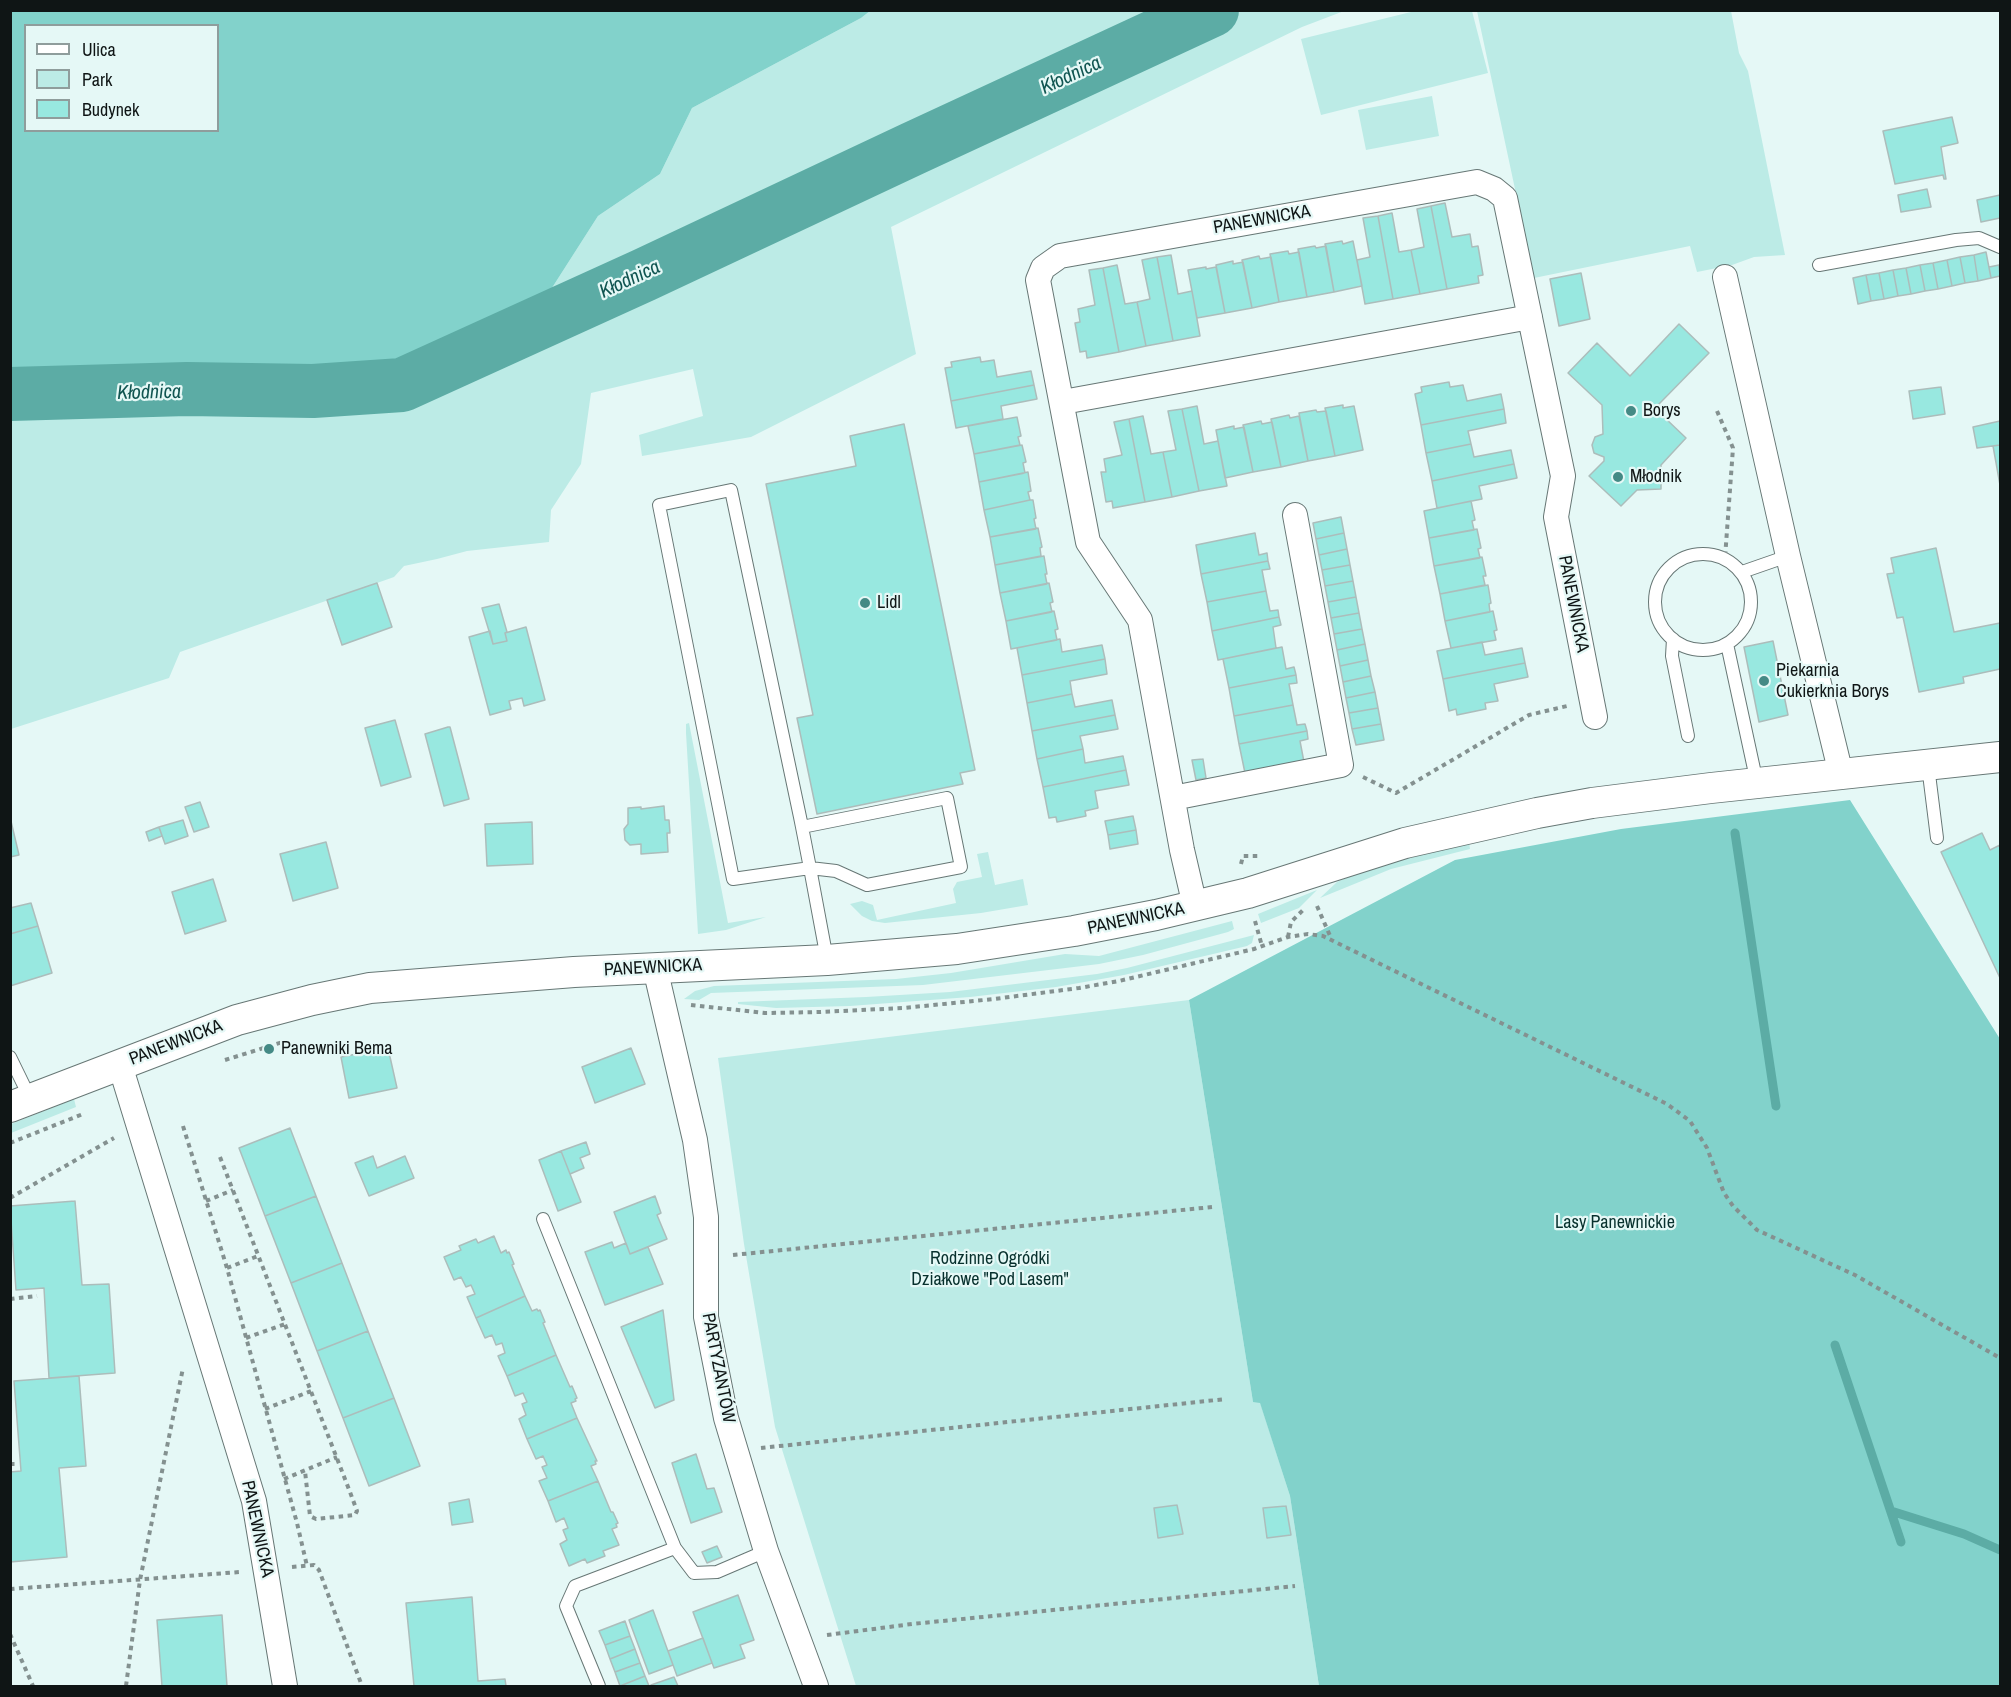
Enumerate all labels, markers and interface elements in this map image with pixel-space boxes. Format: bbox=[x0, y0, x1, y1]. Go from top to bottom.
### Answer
legend bbox=[24, 24, 219, 132]
text: Ulica bbox=[82, 37, 116, 62]
water label: Kłodnica bbox=[1037, 52, 1105, 100]
text: Park bbox=[82, 67, 112, 92]
text: Budynek bbox=[82, 97, 139, 122]
street label: PANEWNICKA bbox=[1212, 201, 1312, 239]
water label: Kłodnica bbox=[596, 256, 664, 304]
water label: Kłodnica bbox=[117, 380, 181, 406]
place label: Borys bbox=[1643, 400, 1681, 422]
marker: Borys bbox=[1624, 404, 1638, 418]
place label: Młodnik bbox=[1630, 466, 1682, 488]
marker: Młodnik bbox=[1611, 470, 1625, 484]
street label: PANEWNICKA bbox=[1553, 554, 1593, 654]
place label: Lidl bbox=[877, 592, 901, 614]
marker: Lidl bbox=[858, 596, 872, 610]
place label: Piekarnia Cukierknia Borys bbox=[1776, 660, 1889, 702]
marker: Piekarnia Cukierknia Borys bbox=[1757, 674, 1771, 688]
street label: PANEWNICKA bbox=[1086, 898, 1186, 940]
street label: PANEWNICKA bbox=[603, 955, 703, 981]
street label: PANEWNICKA bbox=[126, 1015, 226, 1071]
place label: Panewniki Bema bbox=[281, 1038, 393, 1060]
marker: Panewniki Bema bbox=[262, 1042, 276, 1056]
park label: Lasy Panewnickie bbox=[1555, 1212, 1675, 1234]
park label: Rodzinne Ogródki Działkowe "Pod Lasem" bbox=[911, 1248, 1069, 1290]
street label: PARTYZANTÓW bbox=[697, 1311, 739, 1425]
street label: PANEWNICKA bbox=[236, 1479, 278, 1579]

